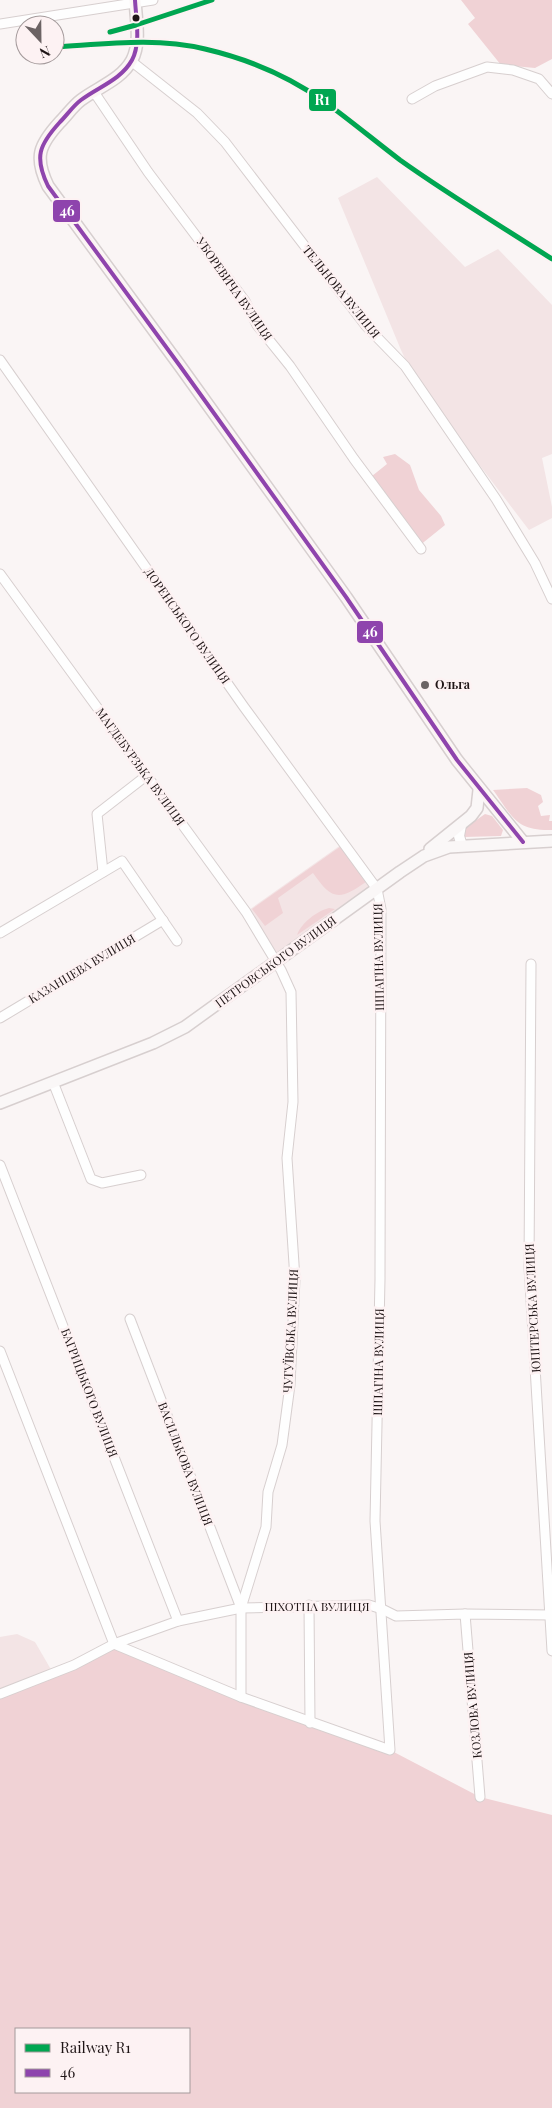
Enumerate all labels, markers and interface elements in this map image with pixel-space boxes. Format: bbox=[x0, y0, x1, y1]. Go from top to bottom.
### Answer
unlabelled marker bbox=[131, 13, 141, 23]
north arrow bbox=[15, 15, 65, 65]
text: N bbox=[37, 42, 53, 63]
line badge: R1 bbox=[308, 88, 337, 112]
text: R1 bbox=[314, 90, 330, 109]
line badge: 46 bbox=[52, 199, 81, 223]
text: 46 bbox=[59, 201, 75, 220]
street label: УБОРЕВИЧА ВУЛИЦЯ bbox=[193, 233, 277, 343]
street label: ТЕЛЬНОВА ВУЛИЦЯ bbox=[300, 242, 384, 341]
street label: ДОРЕНСЬКОГО ВУЛИЦЯ bbox=[142, 564, 234, 687]
line badge: 46 bbox=[356, 620, 384, 644]
text: 46 bbox=[362, 622, 378, 641]
place label: Ольга bbox=[435, 676, 471, 692]
marker: Ольга bbox=[419, 679, 431, 691]
street label: МАГДЕБУРЗЬКА ВУЛИЦЯ bbox=[93, 704, 189, 829]
street label: ШПАГІНА ВУЛИЦЯ bbox=[369, 903, 387, 1011]
street label: ПЕТРОВСЬКОГО ВУЛИЦЯ bbox=[212, 912, 339, 1011]
street label: КАЗАНЦЕВА ВУЛИЦЯ bbox=[25, 930, 138, 1006]
street label: ЮПІТЕРСЬКА ВУЛИЦЯ bbox=[521, 1243, 543, 1373]
street label: ЧУГУЇВСЬКА ВУЛИЦЯ bbox=[279, 1268, 301, 1393]
street label: ШПАГІНА ВУЛИЦЯ bbox=[369, 1308, 387, 1416]
street label: БАГРИЦЬКОГО ВУЛИЦЯ bbox=[58, 1326, 122, 1460]
street label: ВАСИЛЬКОВА ВУЛИЦЯ bbox=[155, 1400, 217, 1528]
street label: ПІХОТНА ВУЛИЦЯ bbox=[264, 1598, 370, 1614]
street label: КОЗЛОВА ВУЛИЦЯ bbox=[459, 1651, 485, 1759]
legend bbox=[15, 2028, 190, 2093]
text: Railway R1 bbox=[60, 2037, 131, 2057]
text: 46 bbox=[60, 2062, 75, 2082]

